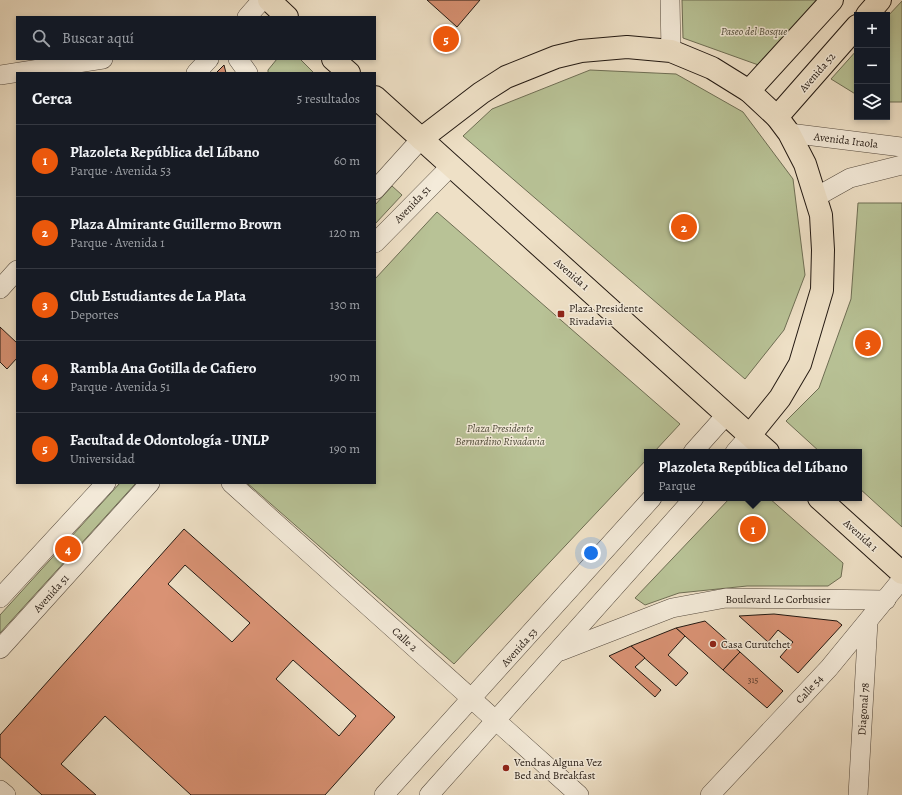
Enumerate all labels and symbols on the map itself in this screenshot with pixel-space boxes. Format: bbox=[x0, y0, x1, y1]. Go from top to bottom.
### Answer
pin: 5 bbox=[433, 24, 459, 54]
park label: Paseo del Bosque bbox=[721, 24, 787, 39]
street label: Avenida 52 bbox=[795, 49, 839, 96]
street label: Avenida Iraola bbox=[812, 129, 880, 152]
street label: Avenida 51 bbox=[390, 182, 434, 227]
pin: 2 bbox=[671, 212, 697, 242]
street label: Avenida 1 bbox=[550, 254, 593, 294]
place label: Plaza Presidente Rivadavia bbox=[569, 301, 643, 329]
marker: Plaza Presidente Rivadavia bbox=[556, 309, 566, 319]
pin: 3 bbox=[855, 328, 881, 358]
park label: Plaza Presidente Bernardino Rivadavia bbox=[455, 421, 545, 449]
pin: 1 bbox=[740, 514, 766, 544]
street label: Avenida 1 bbox=[839, 515, 881, 555]
pin: 4 bbox=[55, 534, 81, 564]
your location bbox=[581, 543, 601, 563]
street label: Avenida 51 bbox=[30, 571, 73, 616]
street label: Boulevard Le Corbusier bbox=[726, 592, 830, 607]
street label: Calle 2 bbox=[389, 624, 421, 655]
street label: Avenida 53 bbox=[497, 625, 541, 671]
place label: Casa Curutchet bbox=[721, 637, 791, 652]
marker: Casa Curutchet bbox=[708, 639, 718, 649]
street label: Calle 54 bbox=[792, 672, 827, 707]
house number: 315 bbox=[748, 674, 758, 686]
street label: Diagonal 78 bbox=[854, 682, 873, 736]
place label: Vendras Alguna Vez Bed and Breakfast bbox=[513, 755, 602, 783]
marker: Vendras Alguna Vez Bed and Breakfast bbox=[501, 763, 511, 773]

